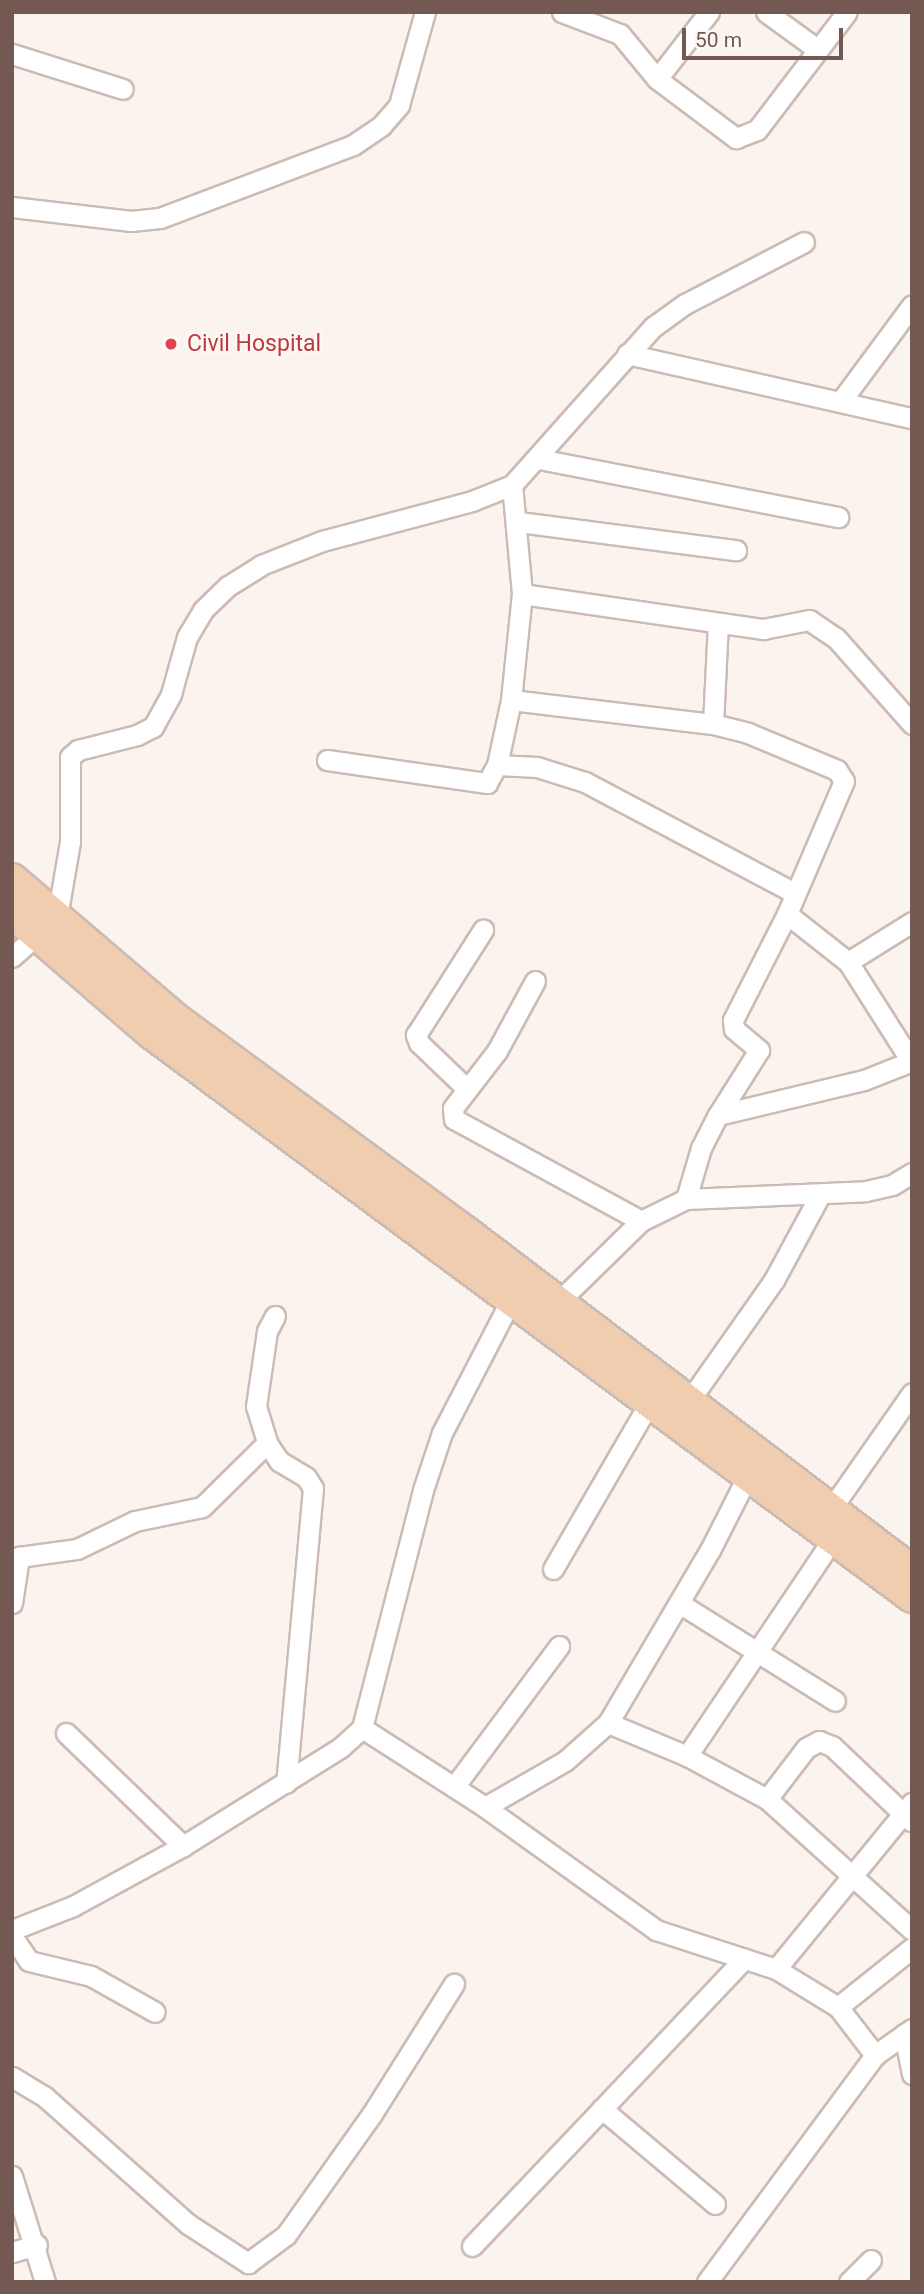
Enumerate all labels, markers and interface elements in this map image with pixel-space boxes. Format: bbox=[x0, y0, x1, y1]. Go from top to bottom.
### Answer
scale bar bbox=[686, 14, 847, 58]
text: 50 m bbox=[695, 28, 742, 52]
place label: Civil Hospital bbox=[187, 330, 321, 358]
marker: Civil Hospital bbox=[161, 334, 181, 354]

